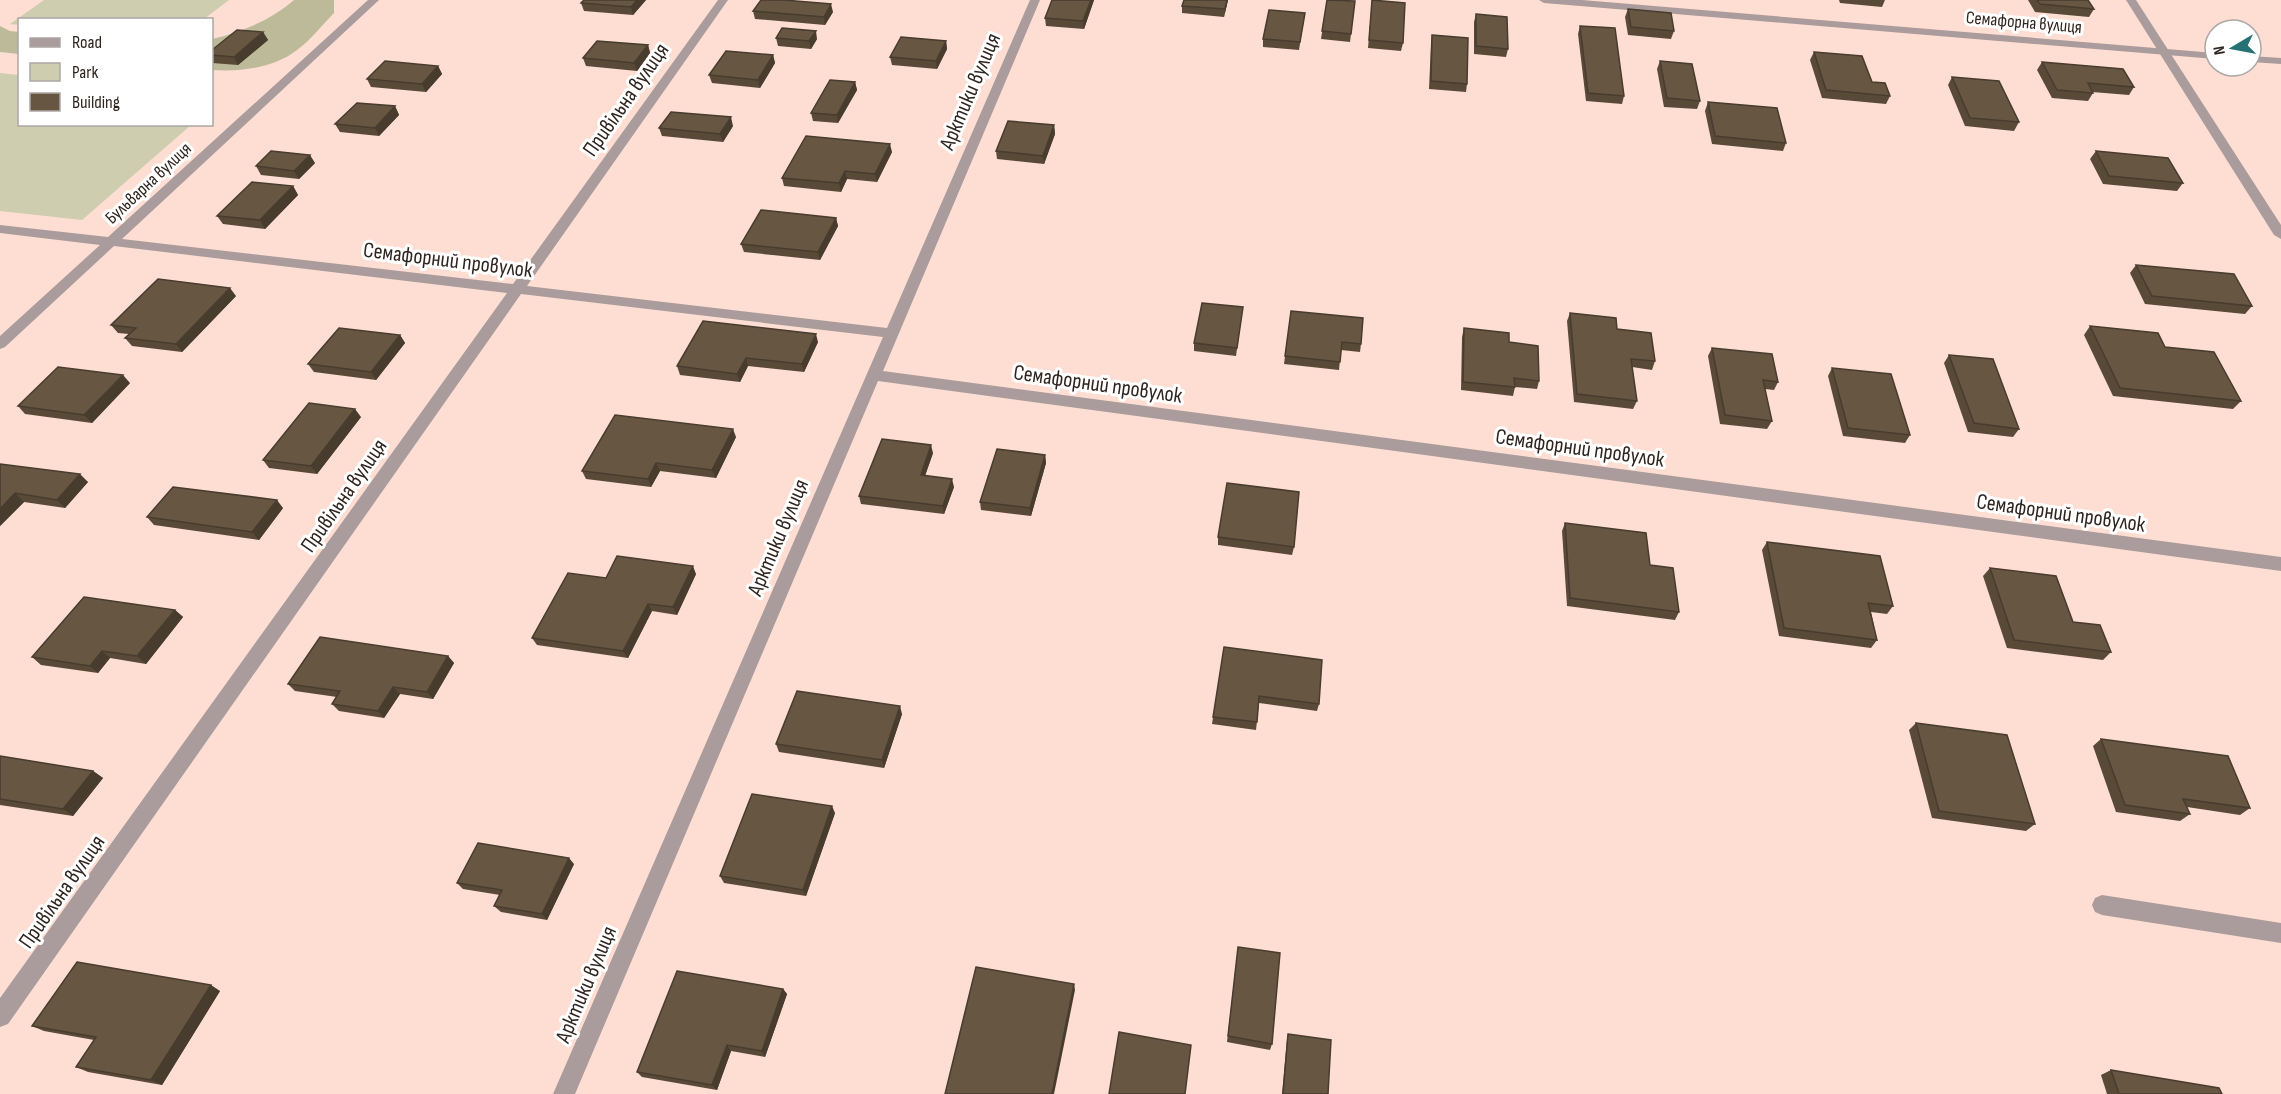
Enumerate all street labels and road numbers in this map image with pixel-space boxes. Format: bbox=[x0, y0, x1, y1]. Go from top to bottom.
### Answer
street label: Семафорна вулиця bbox=[1965, 7, 2083, 38]
street label: Арктики вулиця bbox=[933, 29, 1007, 155]
street label: Привільна вулиця bbox=[577, 38, 675, 162]
street label: Бульварна вулиця bbox=[101, 138, 196, 228]
street label: Семафорний провулок bbox=[362, 237, 535, 284]
street label: Семафорний провулок bbox=[1012, 359, 1185, 410]
street label: Семафорний провулок bbox=[1494, 423, 1667, 474]
street label: Привільна вулиця bbox=[295, 434, 393, 558]
street label: Арктики вулиця bbox=[741, 475, 815, 601]
street label: Семафорний провулок bbox=[1975, 488, 2148, 539]
street label: Привільна вулиця bbox=[13, 830, 111, 954]
street label: Арктики вулиця bbox=[549, 922, 623, 1048]

